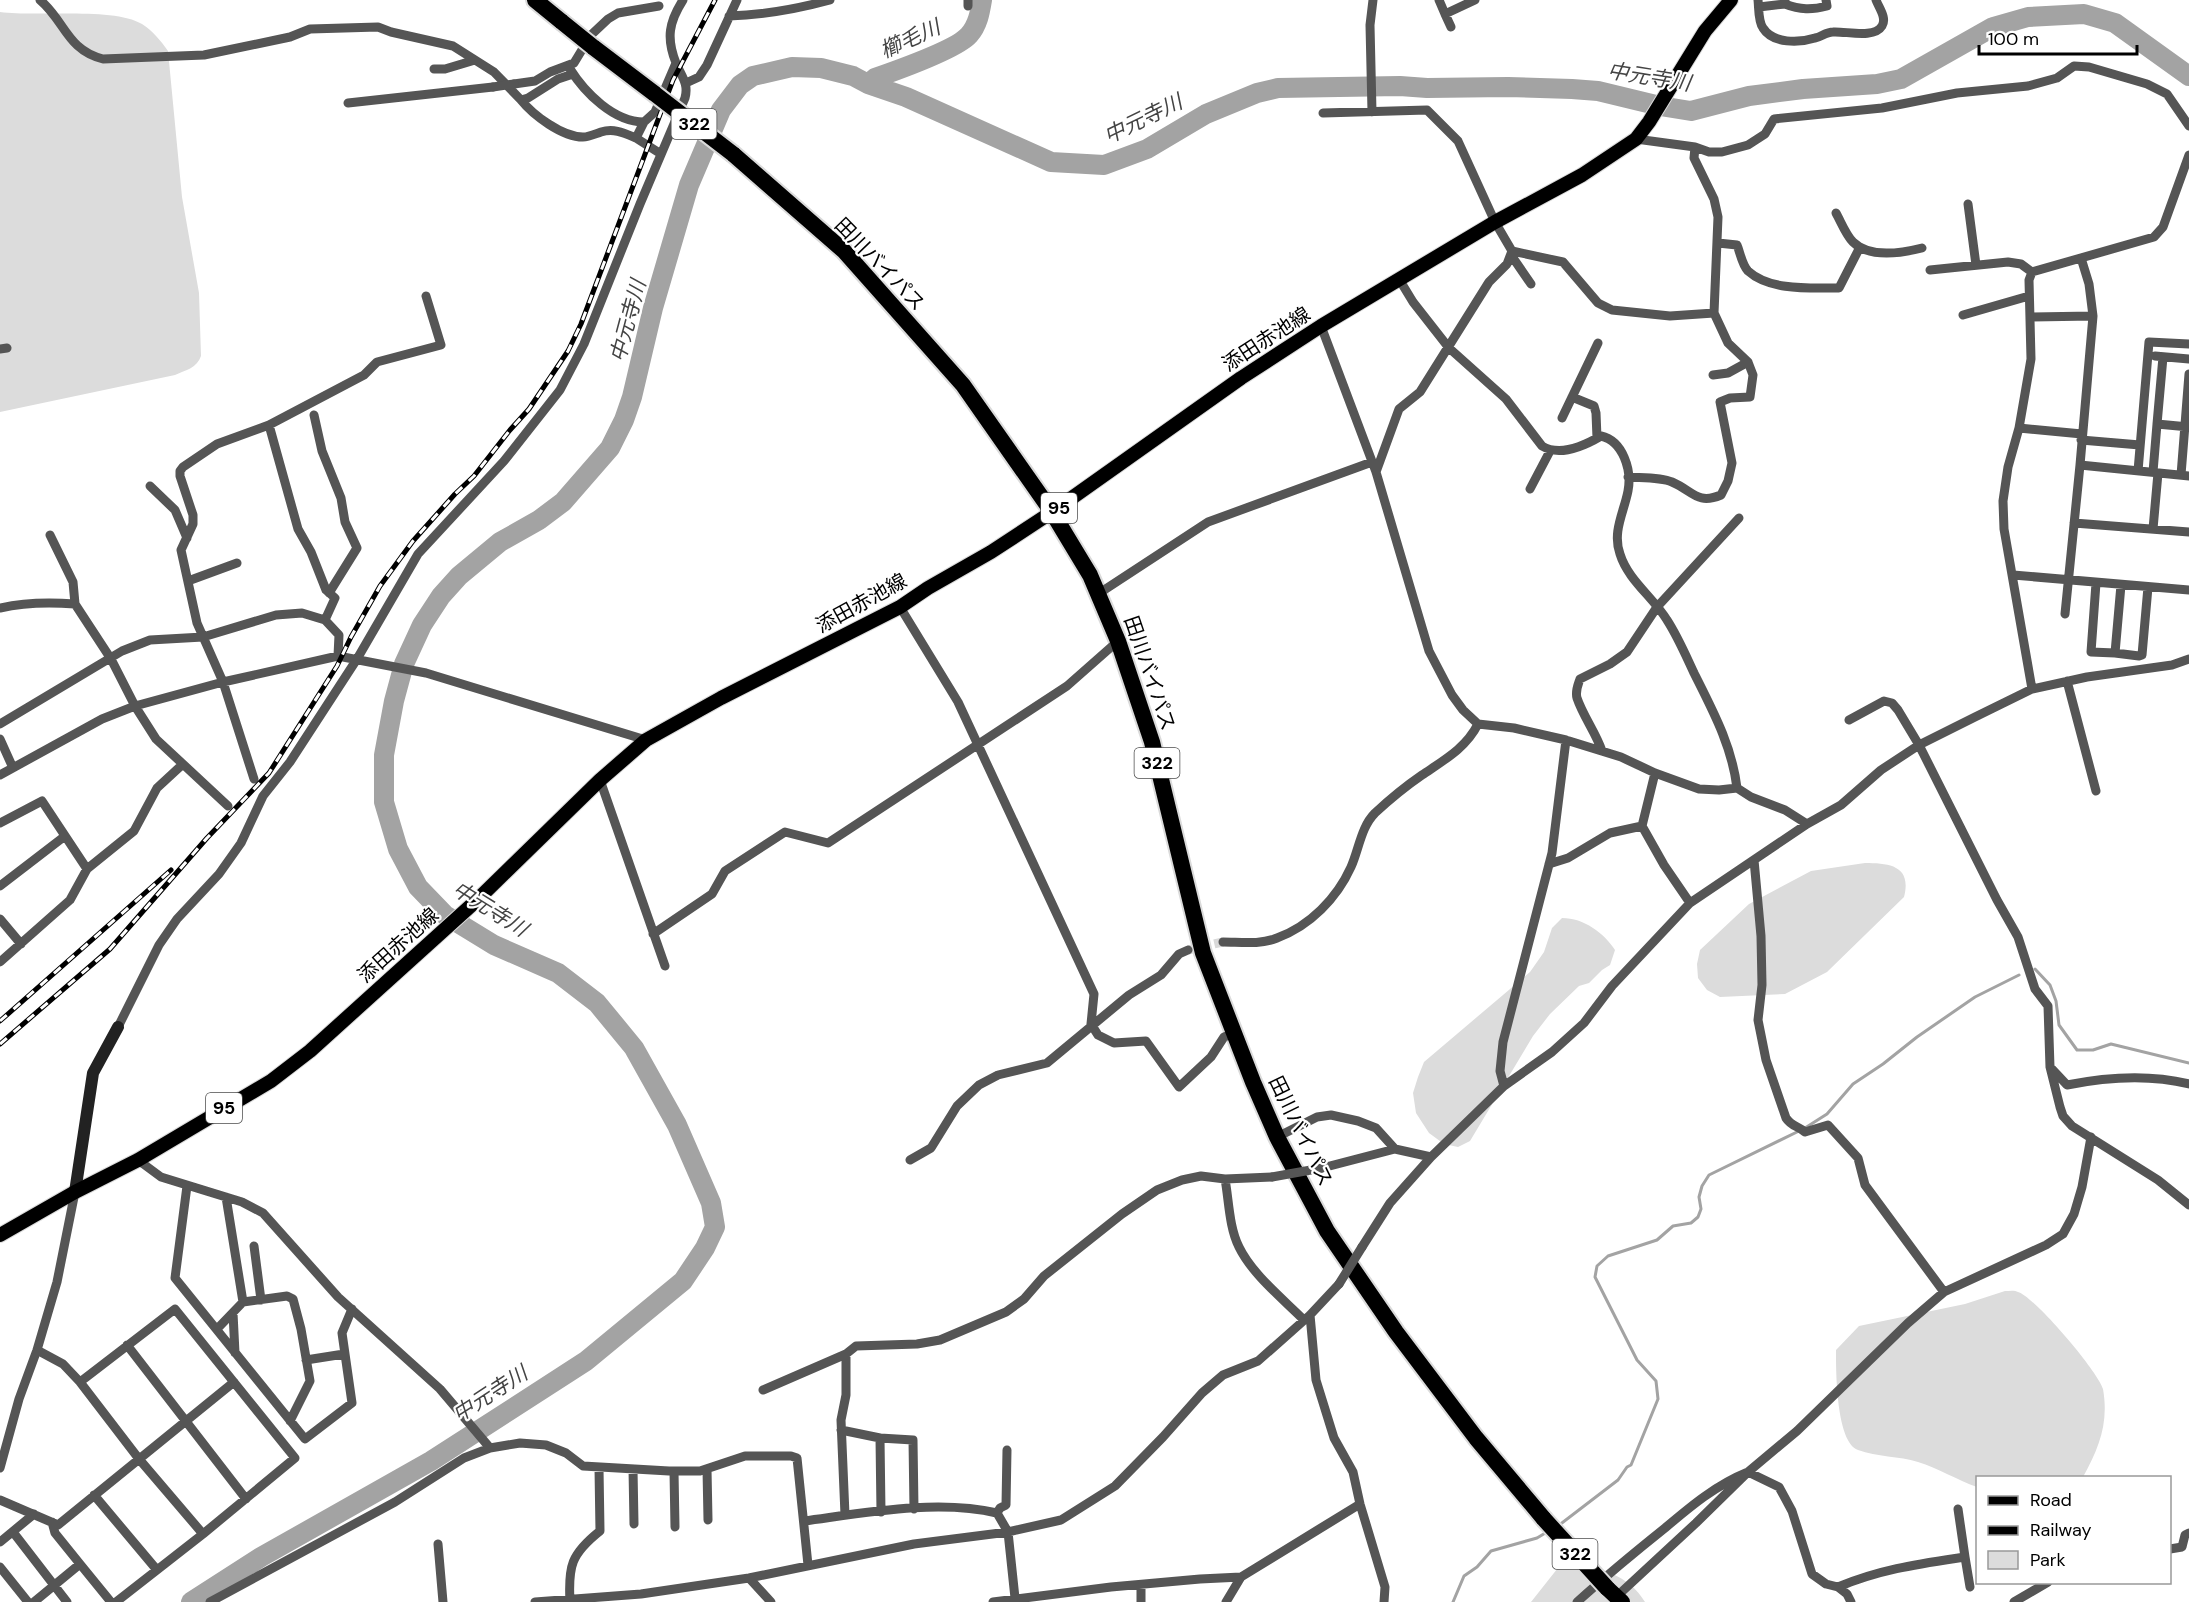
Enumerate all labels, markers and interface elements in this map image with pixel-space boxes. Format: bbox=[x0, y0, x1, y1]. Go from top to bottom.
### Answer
water label: 櫛毛川 bbox=[876, 13, 946, 65]
scale bar bbox=[1979, 18, 2136, 56]
text: 100 m bbox=[1988, 27, 2039, 51]
water label: 中元寺川 bbox=[1605, 57, 1695, 98]
water label: 中元寺川 bbox=[1099, 87, 1189, 150]
road number: 322 bbox=[672, 109, 716, 139]
street label: 田川バイパス bbox=[829, 212, 931, 316]
water label: 中元寺川 bbox=[604, 275, 653, 365]
street label: 添田赤池線 bbox=[1217, 301, 1315, 377]
road number: 95 bbox=[1041, 493, 1077, 523]
street label: 添田赤池線 bbox=[811, 567, 911, 639]
street label: 田川バイパス bbox=[1118, 612, 1182, 734]
road number: 322 bbox=[1134, 748, 1180, 778]
water label: 中元寺川 bbox=[447, 875, 535, 944]
street label: 添田赤池線 bbox=[352, 902, 444, 988]
street label: 田川バイパス bbox=[1263, 1072, 1339, 1190]
road number: 95 bbox=[206, 1093, 242, 1123]
water label: 中元寺川 bbox=[447, 1358, 535, 1429]
legend bbox=[1976, 1476, 2171, 1584]
text: Road bbox=[2030, 1488, 2072, 1512]
text: Railway bbox=[2030, 1518, 2092, 1542]
road number: 322 bbox=[1552, 1539, 1598, 1569]
text: Park bbox=[2030, 1548, 2066, 1572]

